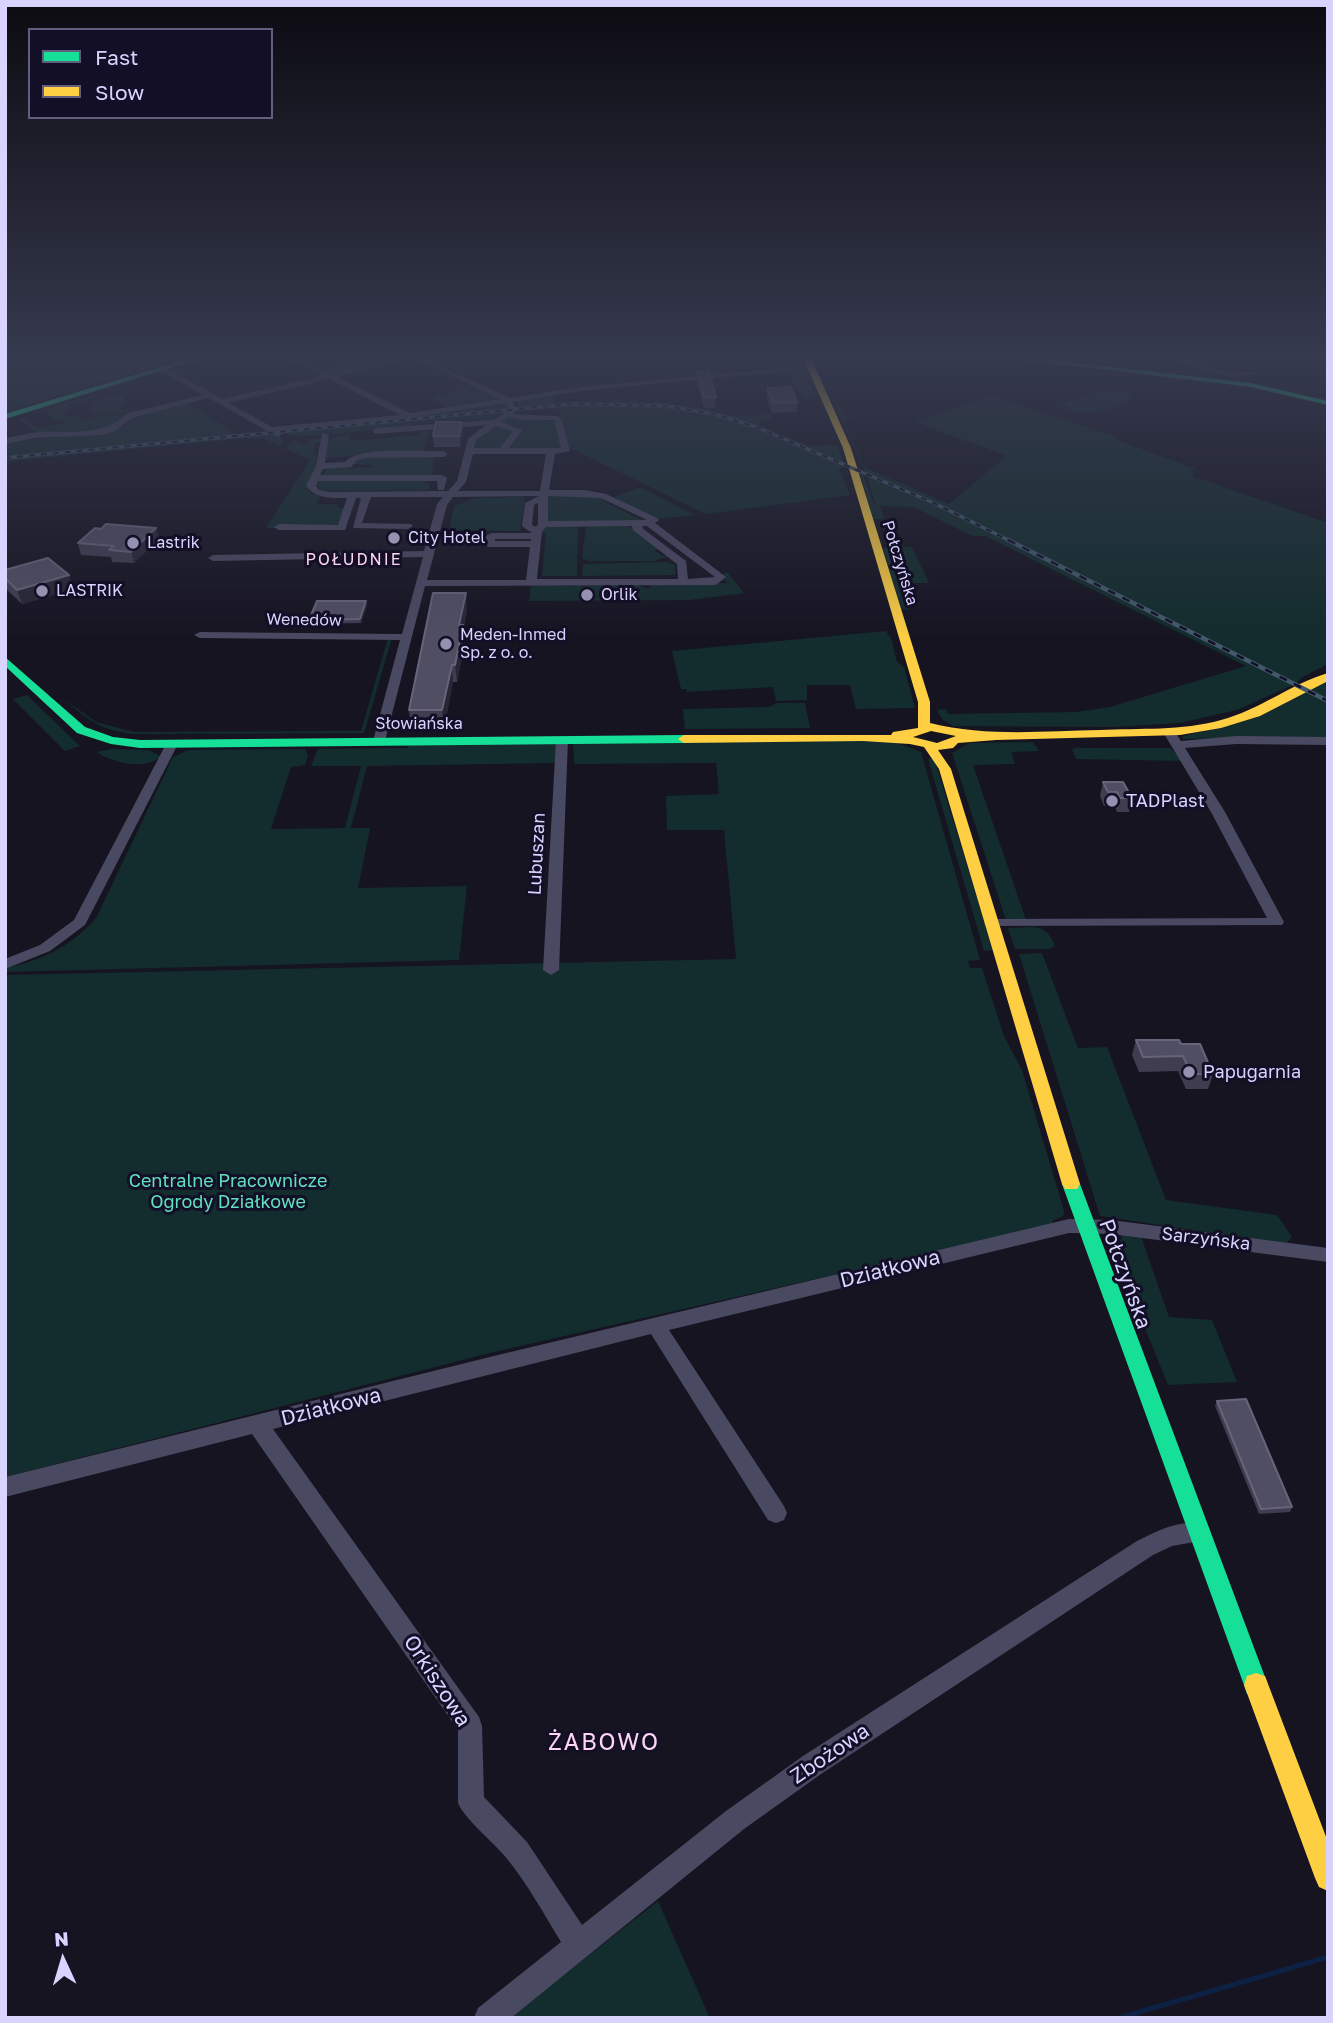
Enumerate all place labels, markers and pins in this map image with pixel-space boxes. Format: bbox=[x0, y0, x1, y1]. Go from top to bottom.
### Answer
place label: City Hotel bbox=[408, 528, 485, 548]
marker: City Hotel bbox=[386, 530, 402, 546]
place label: Lastrik bbox=[147, 533, 200, 553]
marker: Lastrik bbox=[125, 535, 141, 551]
place label: LASTRIK bbox=[56, 581, 123, 601]
marker: LASTRIK bbox=[34, 583, 50, 599]
place label: Orlik bbox=[601, 585, 638, 605]
marker: Orlik bbox=[579, 587, 595, 603]
place label: Meden-Inmed Sp. z o. o. bbox=[460, 625, 566, 663]
marker: Meden-Inmed Sp. z o. o. bbox=[438, 636, 454, 652]
place label: TADPlast bbox=[1126, 790, 1205, 812]
marker: TADPlast bbox=[1104, 793, 1120, 809]
place label: Papugarnia bbox=[1203, 1061, 1301, 1083]
marker: Papugarnia bbox=[1181, 1064, 1197, 1080]

